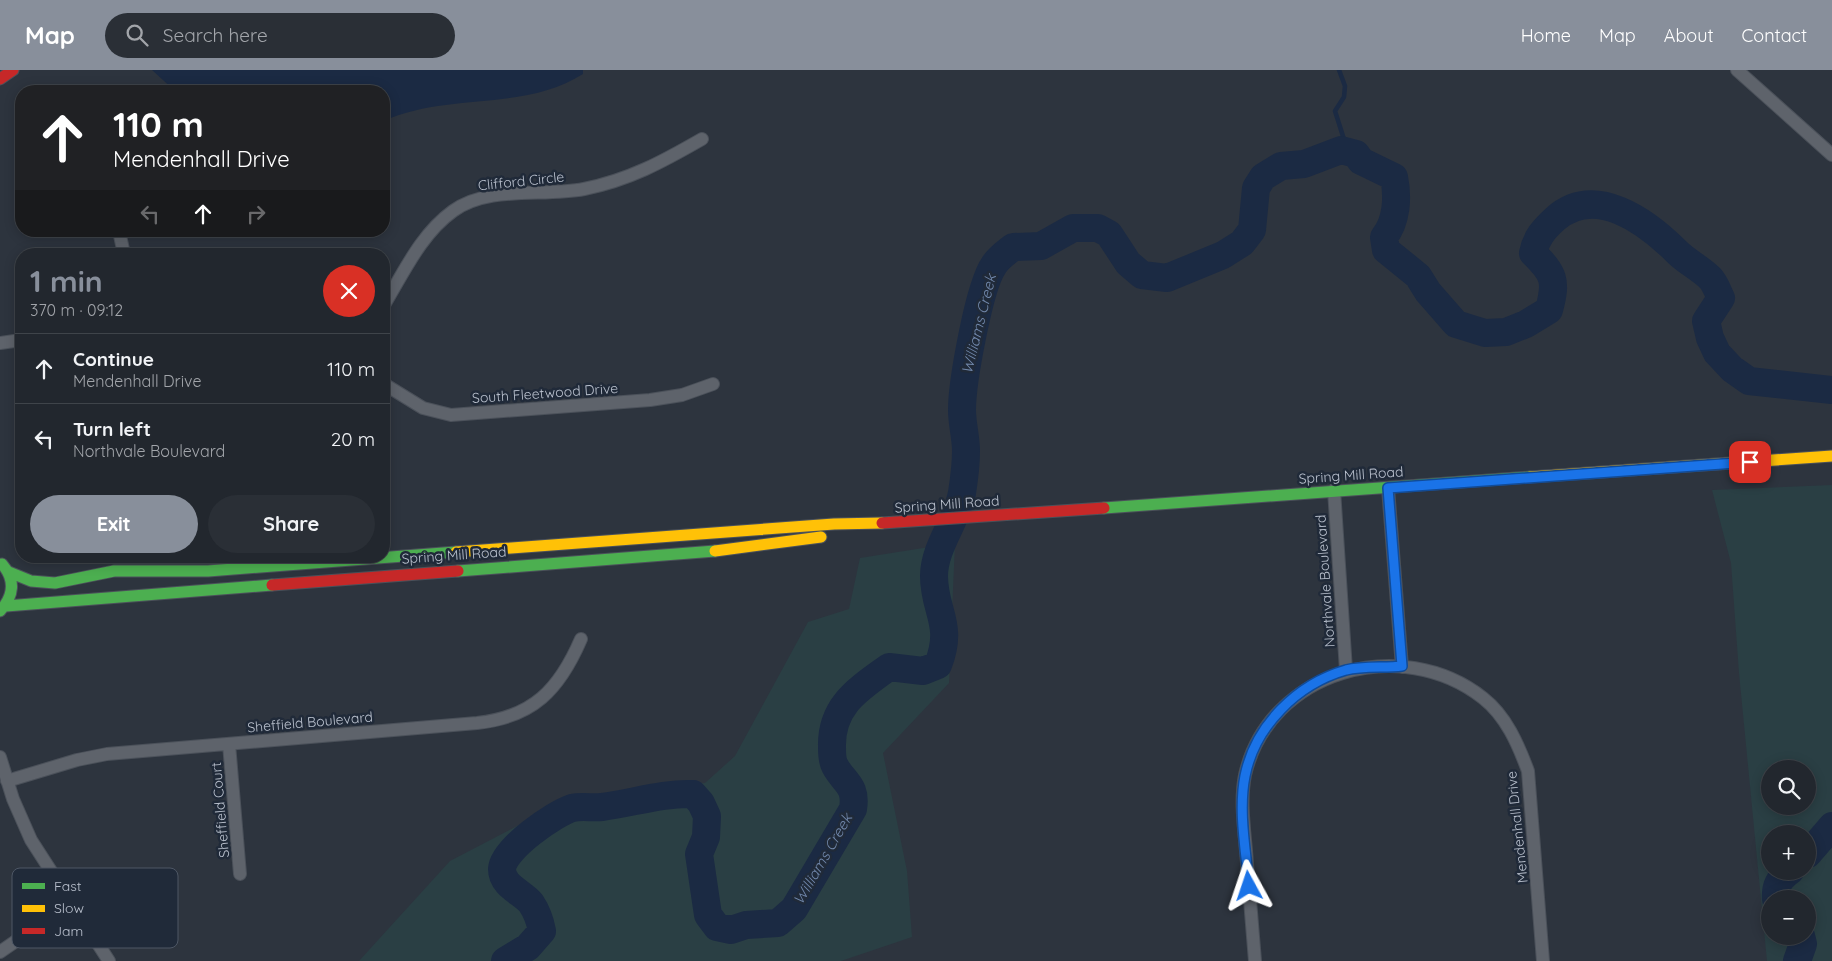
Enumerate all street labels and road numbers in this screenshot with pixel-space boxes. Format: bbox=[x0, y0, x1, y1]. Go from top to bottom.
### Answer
street label: Clifford Circle bbox=[477, 168, 565, 194]
street label: South Fleetwood Drive bbox=[471, 379, 619, 407]
street label: Spring Mill Road bbox=[1298, 462, 1404, 488]
street label: Spring Mill Road bbox=[894, 491, 1000, 517]
street label: Northvale Boulevard bbox=[1311, 514, 1339, 648]
street label: Spring Mill Road bbox=[401, 542, 507, 568]
street label: Sheffield Boulevard bbox=[246, 708, 374, 736]
street label: Sheffield Court bbox=[207, 761, 233, 859]
street label: Mendenhall Drive bbox=[1502, 770, 1532, 884]

